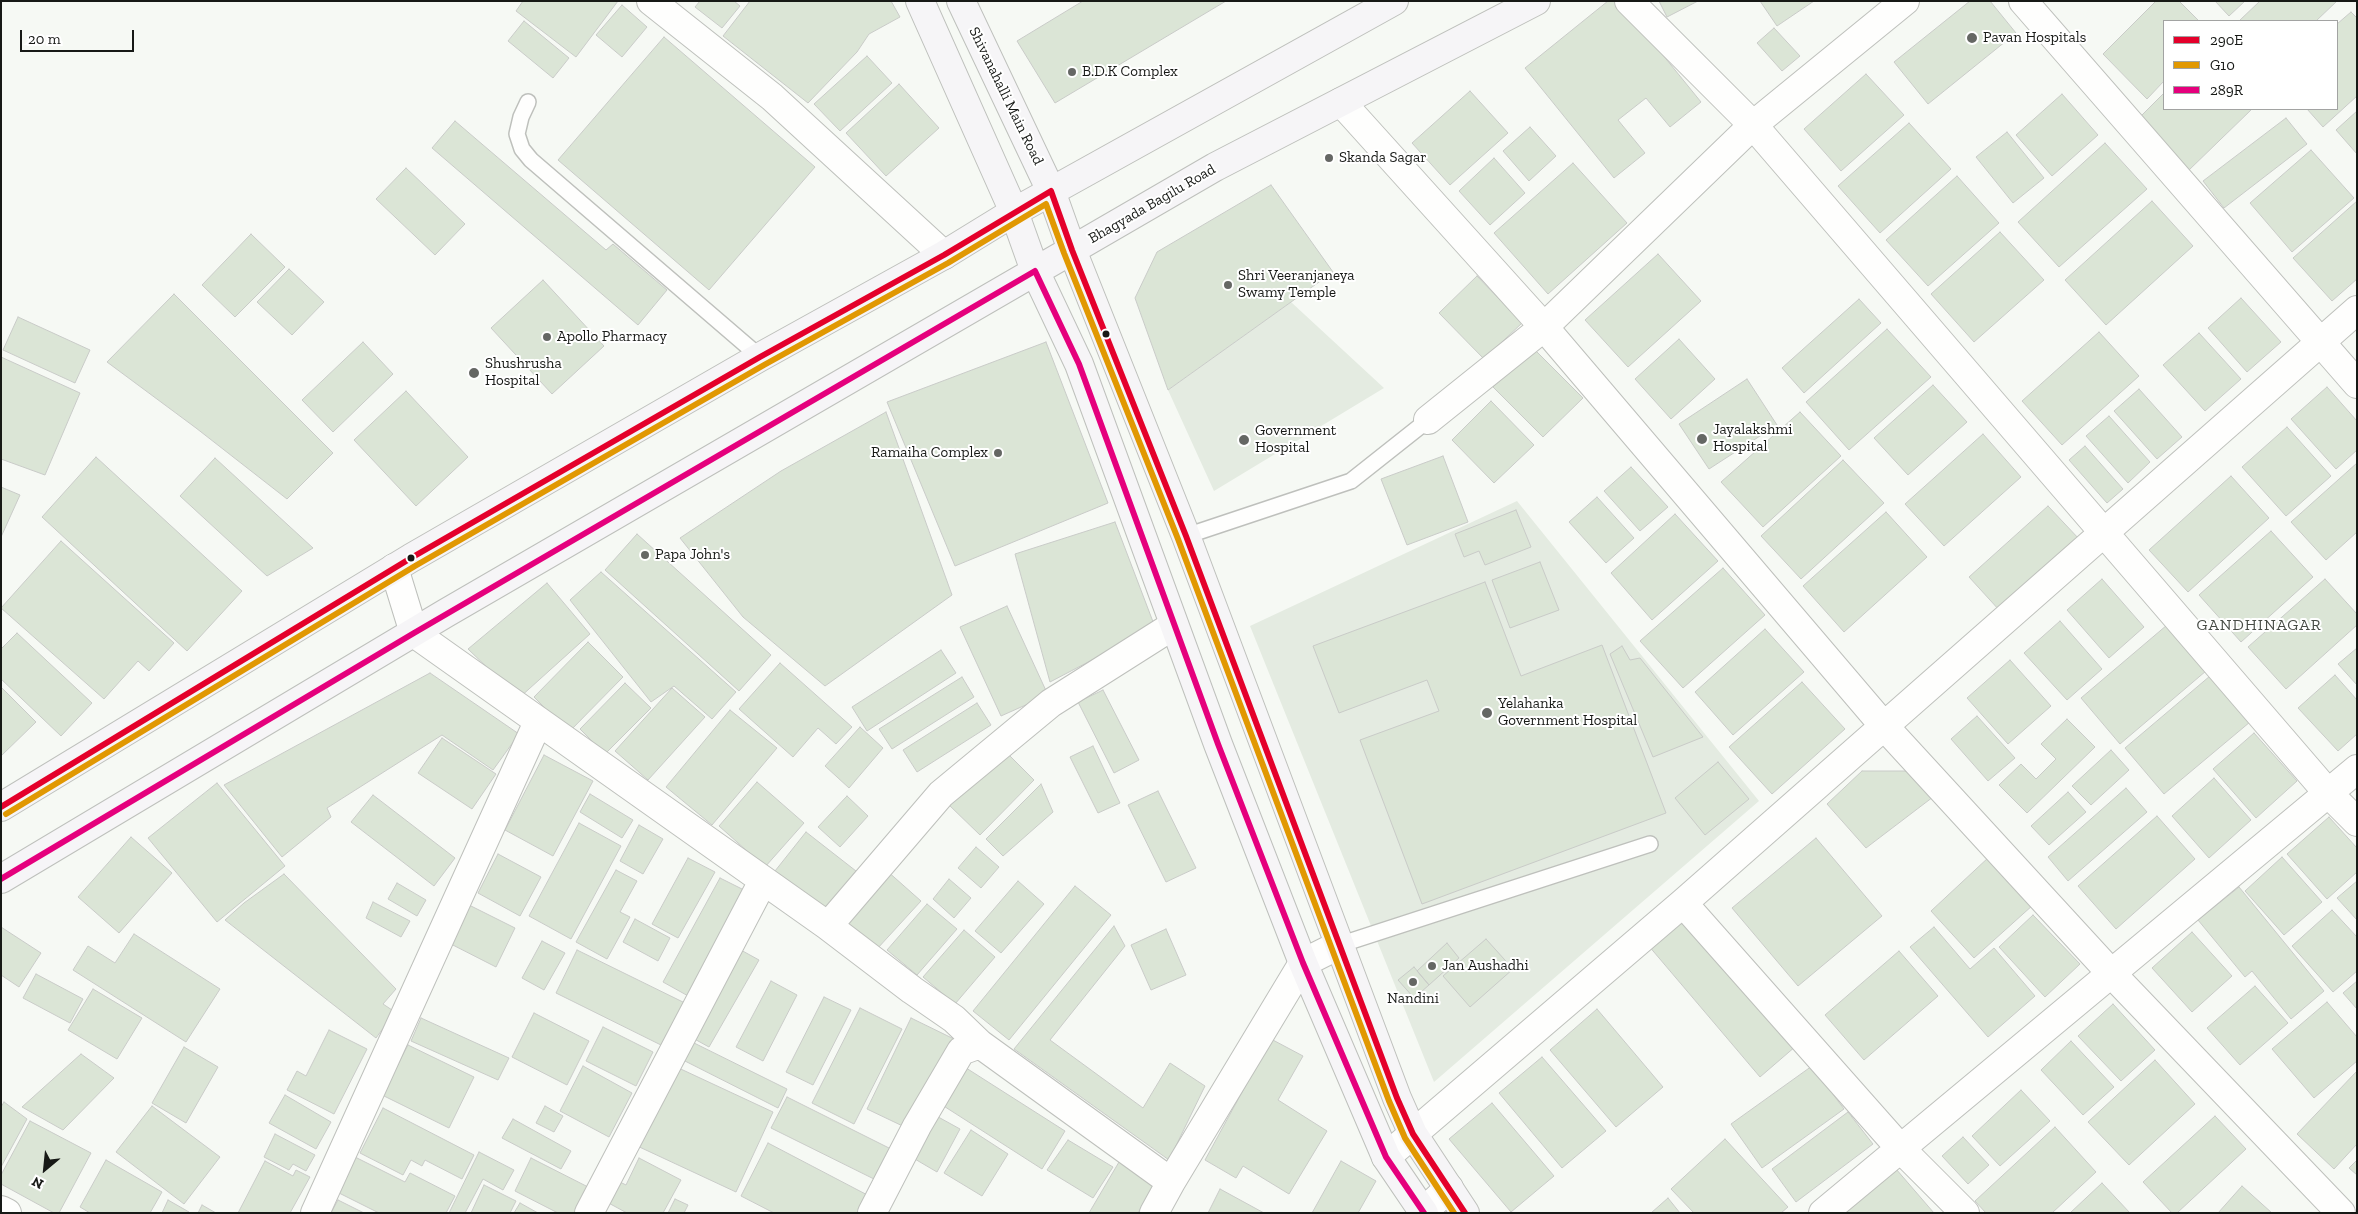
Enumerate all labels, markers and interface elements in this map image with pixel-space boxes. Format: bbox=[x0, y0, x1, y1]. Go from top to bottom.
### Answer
scale bar bbox=[22, 20, 136, 52]
legend bbox=[2163, 20, 2338, 110]
street label: Shivanahalli Main Road bbox=[965, 24, 1047, 168]
place label: Pavan Hospitals bbox=[1983, 29, 2086, 47]
text: 20 m bbox=[28, 30, 61, 48]
marker: Pavan Hospitals bbox=[1965, 31, 1979, 45]
text: 290E bbox=[2210, 31, 2243, 49]
text: G10 bbox=[2210, 56, 2235, 74]
place label: B.D.K Complex bbox=[1082, 63, 1178, 81]
marker: B.D.K Complex bbox=[1066, 66, 1078, 78]
text: 289R bbox=[2210, 81, 2243, 99]
place label: Skanda Sagar bbox=[1339, 149, 1427, 167]
marker: Skanda Sagar bbox=[1323, 152, 1335, 164]
street label: Bhagyada Bagilu Road bbox=[1085, 160, 1219, 248]
place label: Shri Veeranjaneya Swamy Temple bbox=[1238, 267, 1355, 302]
marker: Shri Veeranjaneya Swamy Temple bbox=[1222, 279, 1234, 291]
place label: Apollo Pharmacy bbox=[557, 328, 667, 346]
unlabelled marker bbox=[1101, 329, 1111, 339]
marker: Apollo Pharmacy bbox=[541, 331, 553, 343]
place label: Shushrusha Hospital bbox=[485, 355, 562, 390]
marker: Shushrusha Hospital bbox=[467, 366, 481, 380]
place label: Jayalakshmi Hospital bbox=[1713, 421, 1792, 456]
place label: Government Hospital bbox=[1255, 422, 1336, 457]
marker: Jayalakshmi Hospital bbox=[1695, 432, 1709, 446]
marker: Government Hospital bbox=[1237, 433, 1251, 447]
place label: Ramaiha Complex bbox=[871, 444, 988, 462]
marker: Ramaiha Complex bbox=[992, 447, 1004, 459]
place label: Papa John's bbox=[655, 546, 730, 564]
marker: Papa John's bbox=[639, 549, 651, 561]
unlabelled marker bbox=[406, 553, 416, 563]
district label: GANDHINAGAR bbox=[2195, 615, 2323, 635]
place label: Yelahanka Government Hospital bbox=[1498, 695, 1637, 730]
marker: Yelahanka Government Hospital bbox=[1480, 706, 1494, 720]
place label: Jan Aushadhi bbox=[1442, 957, 1529, 975]
marker: Jan Aushadhi bbox=[1426, 960, 1438, 972]
marker: Nandini bbox=[1407, 976, 1419, 988]
place label: Nandini bbox=[1387, 990, 1439, 1008]
north arrow bbox=[20, 1144, 70, 1194]
text: N bbox=[29, 1173, 46, 1193]

